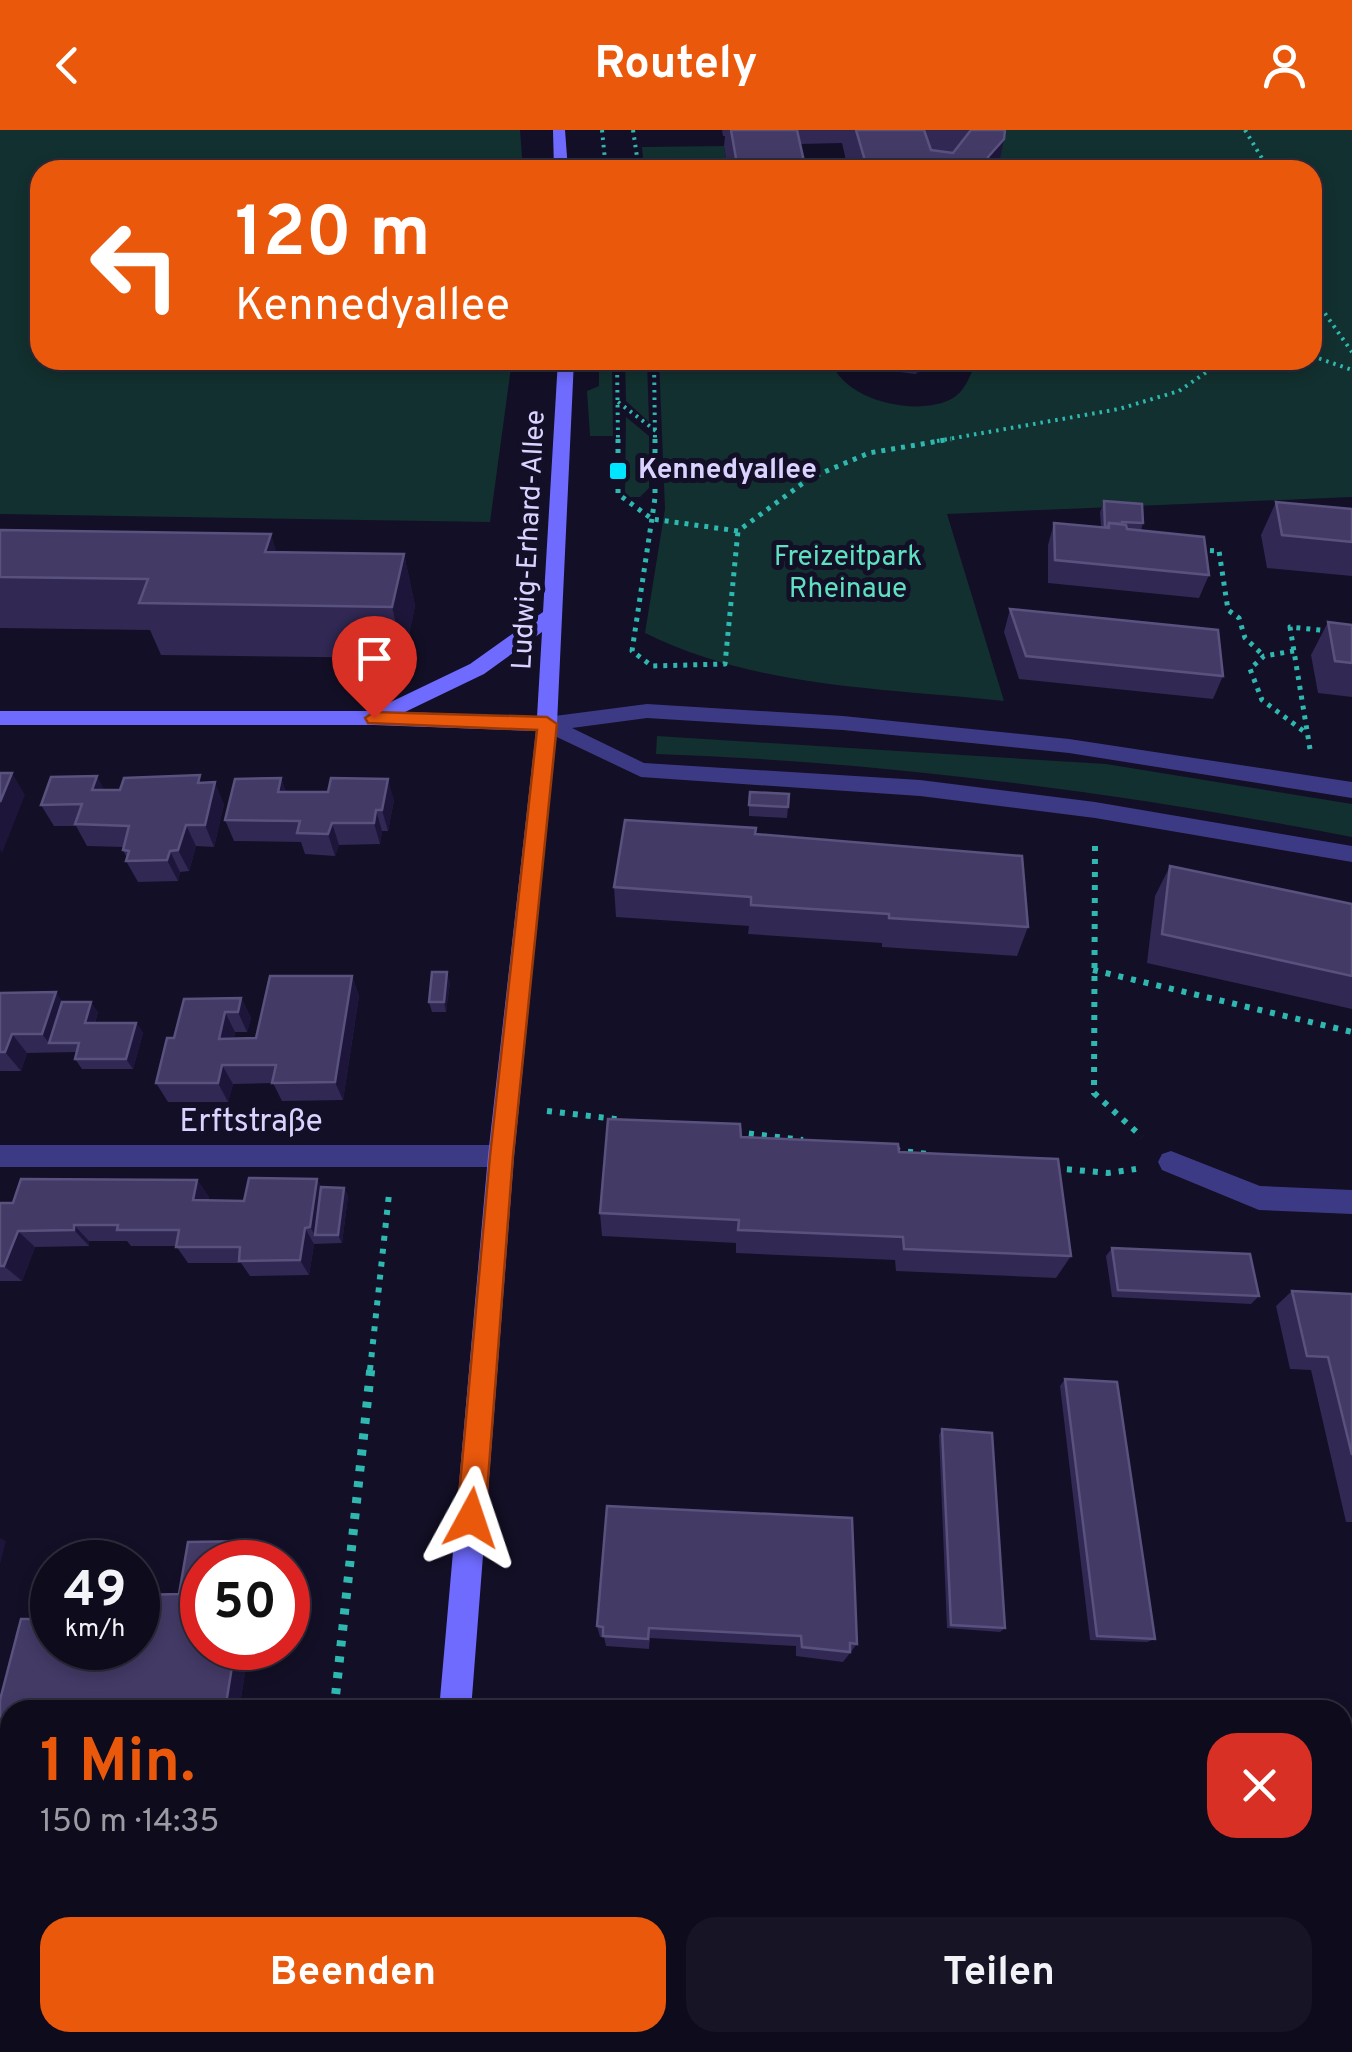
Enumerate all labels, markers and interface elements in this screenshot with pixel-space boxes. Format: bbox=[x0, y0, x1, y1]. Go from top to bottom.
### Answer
text: Routely bbox=[595, 37, 757, 94]
icon: back bbox=[40, 38, 95, 93]
icon: person bbox=[1257, 38, 1312, 93]
text: 120 m bbox=[235, 192, 431, 281]
icon: left bbox=[70, 200, 200, 330]
text: Kennedyallee bbox=[235, 279, 510, 336]
street label: Ludwig-Erhard-Allee bbox=[505, 409, 555, 671]
place label: Kennedyallee bbox=[638, 453, 817, 489]
marker: Kennedyallee bbox=[607, 460, 629, 482]
park label: Freizeitpark Rheinaue bbox=[774, 540, 922, 608]
pin bbox=[332, 616, 417, 719]
icon: arrive bbox=[347, 631, 402, 686]
street label: Erftstraße bbox=[179, 1103, 323, 1143]
position arrow bbox=[419, 1466, 523, 1570]
speed limit sign: 50 bbox=[180, 1540, 310, 1670]
text: 49 bbox=[64, 1561, 126, 1624]
text: km/h bbox=[65, 1614, 125, 1646]
text: 1 Min. bbox=[40, 1727, 195, 1803]
button: close bbox=[1207, 1733, 1312, 1838]
text: 150 m · 14:35 bbox=[40, 1803, 219, 1843]
button: Beenden bbox=[40, 1917, 666, 2032]
button: Teilen bbox=[686, 1917, 1312, 2032]

